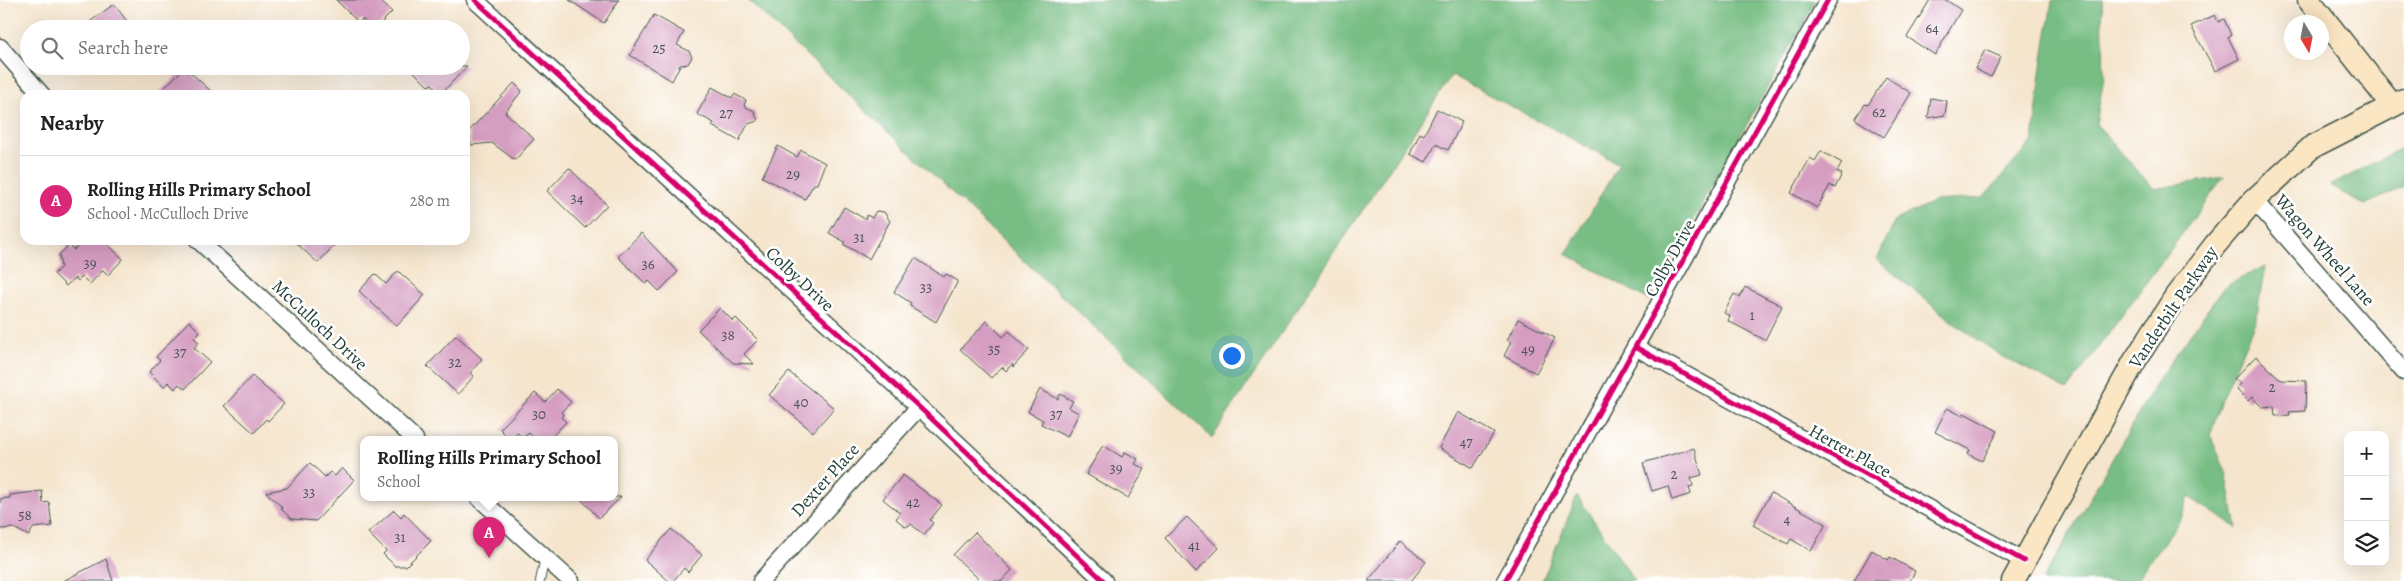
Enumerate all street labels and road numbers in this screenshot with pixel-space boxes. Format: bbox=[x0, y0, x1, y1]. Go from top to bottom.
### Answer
street label: Wagon Wheel Lane bbox=[2269, 188, 2380, 311]
street label: Colby Drive bbox=[1639, 215, 1701, 301]
street label: Vanderbilt Parkway bbox=[2123, 240, 2223, 374]
street label: Colby Drive bbox=[761, 241, 839, 317]
street label: McCulloch Drive bbox=[267, 274, 373, 376]
street label: Herter Place bbox=[1804, 419, 1896, 483]
street label: Dexter Place bbox=[785, 438, 865, 522]

